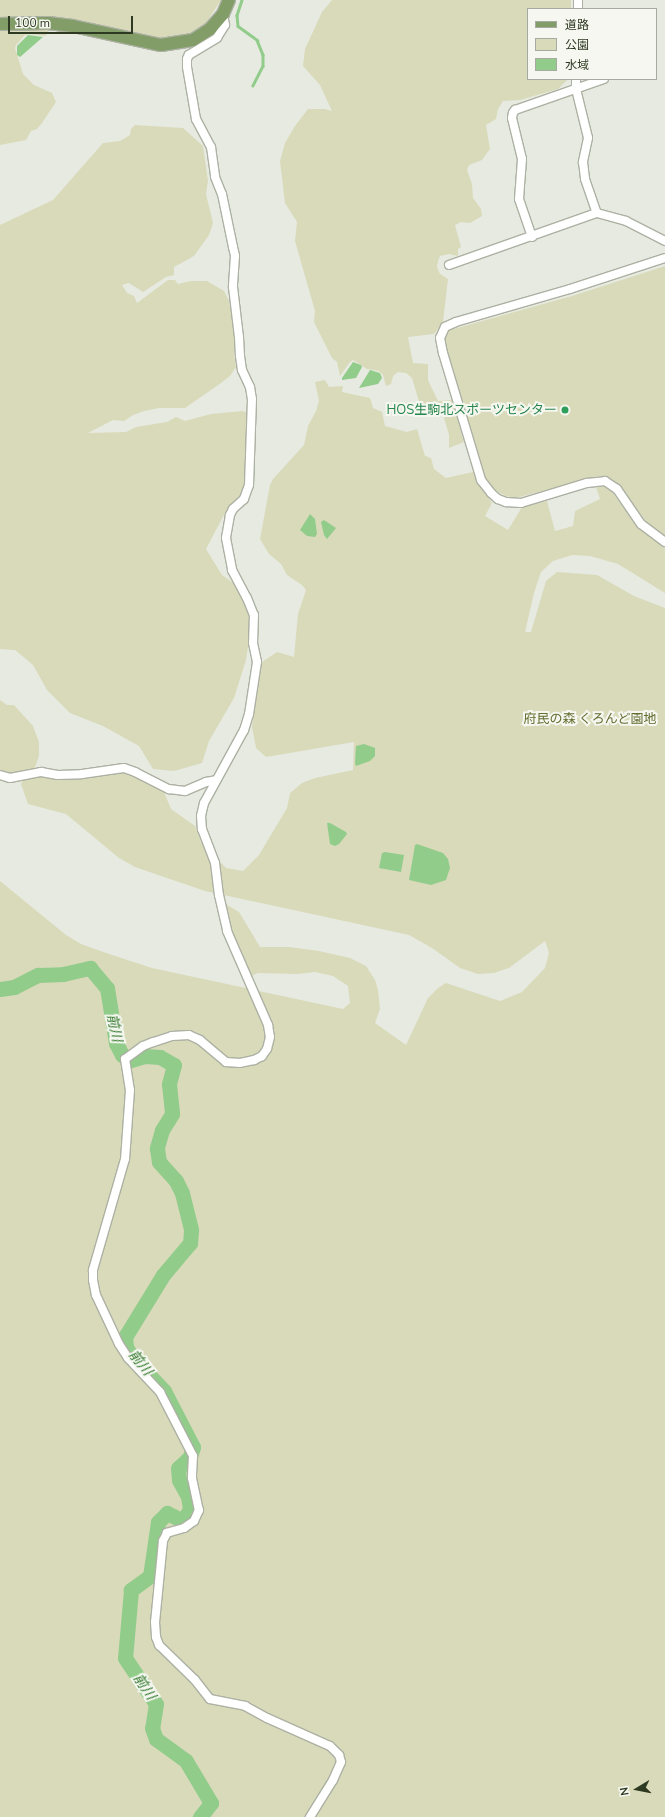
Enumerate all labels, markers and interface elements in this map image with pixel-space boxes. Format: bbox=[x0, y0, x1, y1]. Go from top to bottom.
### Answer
scale bar bbox=[10, 8, 135, 34]
legend bbox=[527, 8, 657, 80]
text: 100 m bbox=[15, 15, 50, 31]
text: 道路 bbox=[565, 17, 589, 33]
text: 公園 bbox=[565, 37, 589, 53]
text: 水域 bbox=[565, 57, 589, 73]
place label: HOS生駒北スポーツセンター bbox=[386, 402, 557, 418]
marker: HOS生駒北スポーツセンター bbox=[560, 405, 570, 415]
park label: 府民の森 くろんど園地 bbox=[523, 711, 657, 727]
water label: 前川 bbox=[103, 1013, 125, 1043]
water label: 前川 bbox=[125, 1347, 155, 1379]
water label: 前川 bbox=[129, 1671, 159, 1703]
north arrow bbox=[617, 1769, 657, 1809]
text: N bbox=[617, 1786, 633, 1797]

